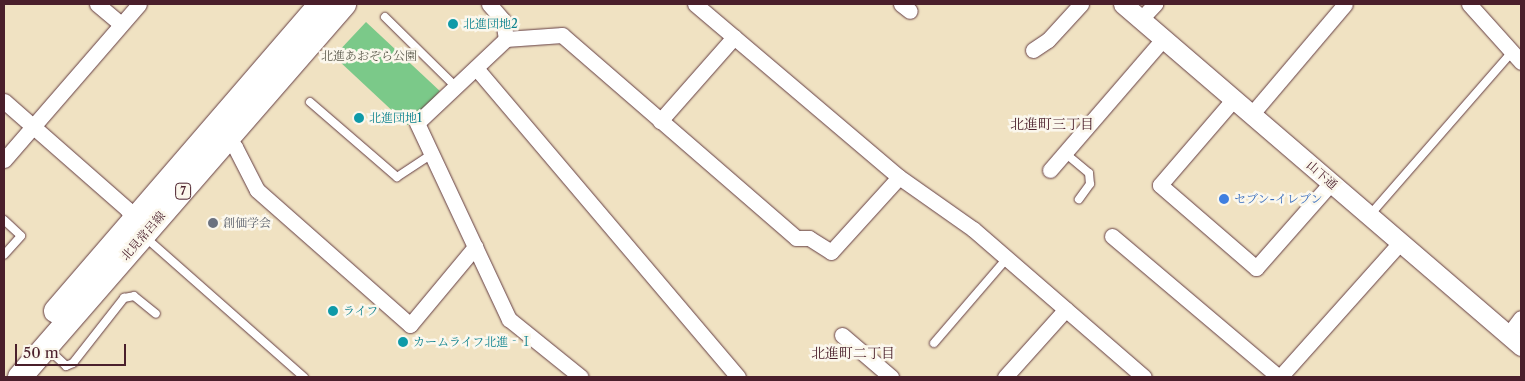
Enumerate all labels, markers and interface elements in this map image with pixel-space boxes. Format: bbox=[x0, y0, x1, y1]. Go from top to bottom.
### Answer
place label: 北進団地2 bbox=[463, 17, 518, 31]
marker: 北進団地2 bbox=[447, 18, 459, 30]
park label: 北進あおぞら公園 bbox=[321, 49, 417, 63]
place label: 北進団地1 bbox=[369, 111, 422, 125]
marker: 北進団地1 bbox=[353, 112, 365, 124]
district label: 北進町三丁目 bbox=[1010, 116, 1094, 132]
street label: 山下通 bbox=[1304, 158, 1340, 192]
road number: 7 bbox=[174, 182, 192, 200]
place label: セブン-イレブン bbox=[1234, 192, 1323, 206]
marker: セブン-イレブン bbox=[1218, 193, 1230, 205]
street label: 北見常呂線 bbox=[118, 209, 168, 263]
place label: 創価学会 bbox=[223, 216, 271, 230]
marker: 創価学会 bbox=[207, 217, 219, 229]
place label: ライフ bbox=[343, 304, 379, 318]
marker: ライフ bbox=[327, 305, 339, 317]
scale bar bbox=[18, 334, 129, 366]
place label: カームライフ北進‐Ⅰ bbox=[413, 335, 533, 349]
marker: カームライフ北進‐Ⅰ bbox=[397, 336, 409, 348]
text: 50 m bbox=[23, 343, 59, 362]
district label: 北進町二丁目 bbox=[811, 345, 895, 361]

